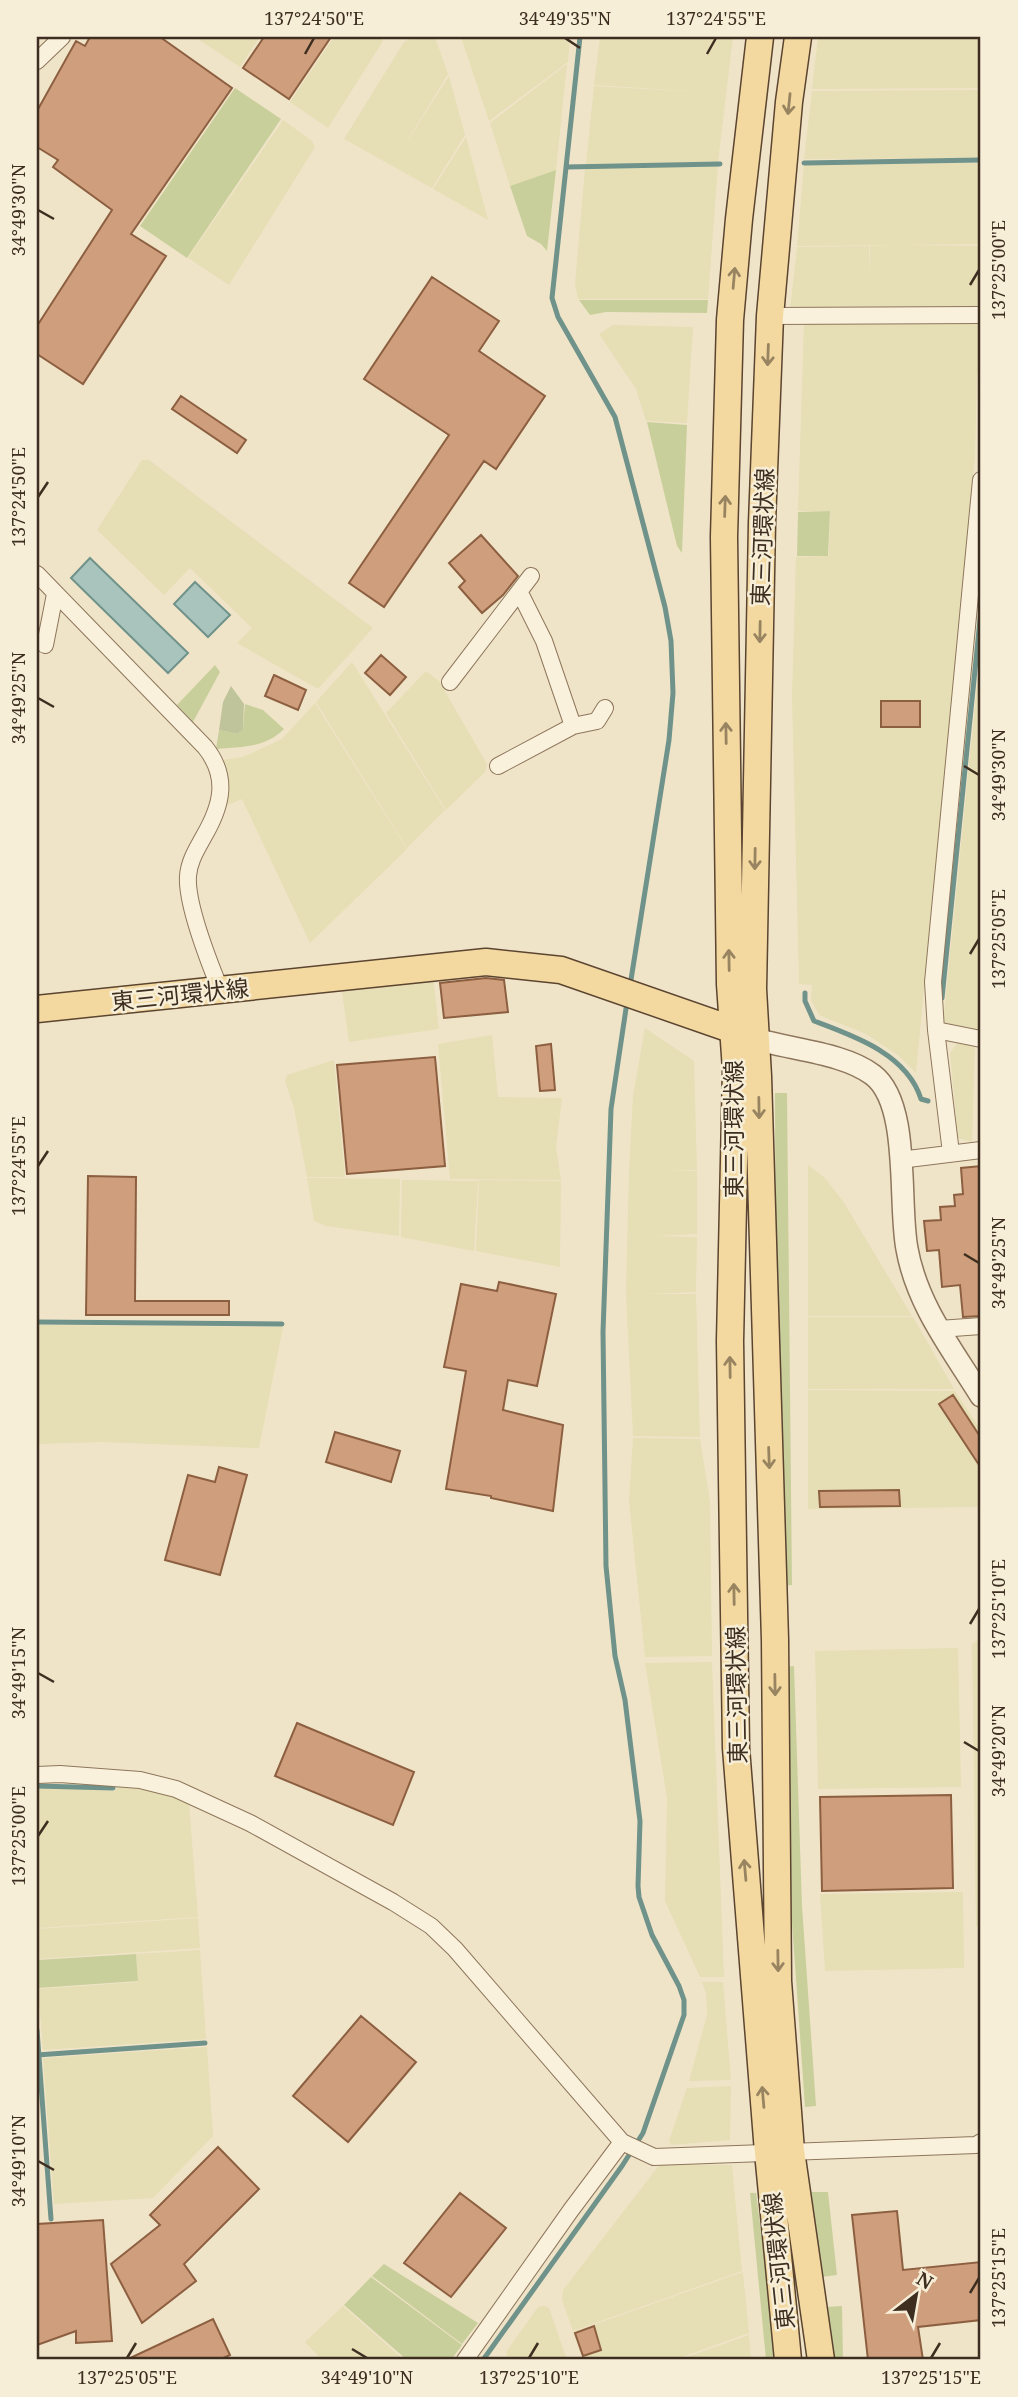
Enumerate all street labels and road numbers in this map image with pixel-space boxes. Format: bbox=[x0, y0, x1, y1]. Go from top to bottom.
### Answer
street label: 東三河環状線 bbox=[744, 467, 780, 607]
street label: 東三河環状線 bbox=[110, 971, 250, 1017]
street label: 東三河環状線 bbox=[717, 1060, 749, 1198]
street label: 東三河環状線 bbox=[719, 1626, 753, 1764]
street label: 東三河環状線 bbox=[755, 2191, 801, 2331]

